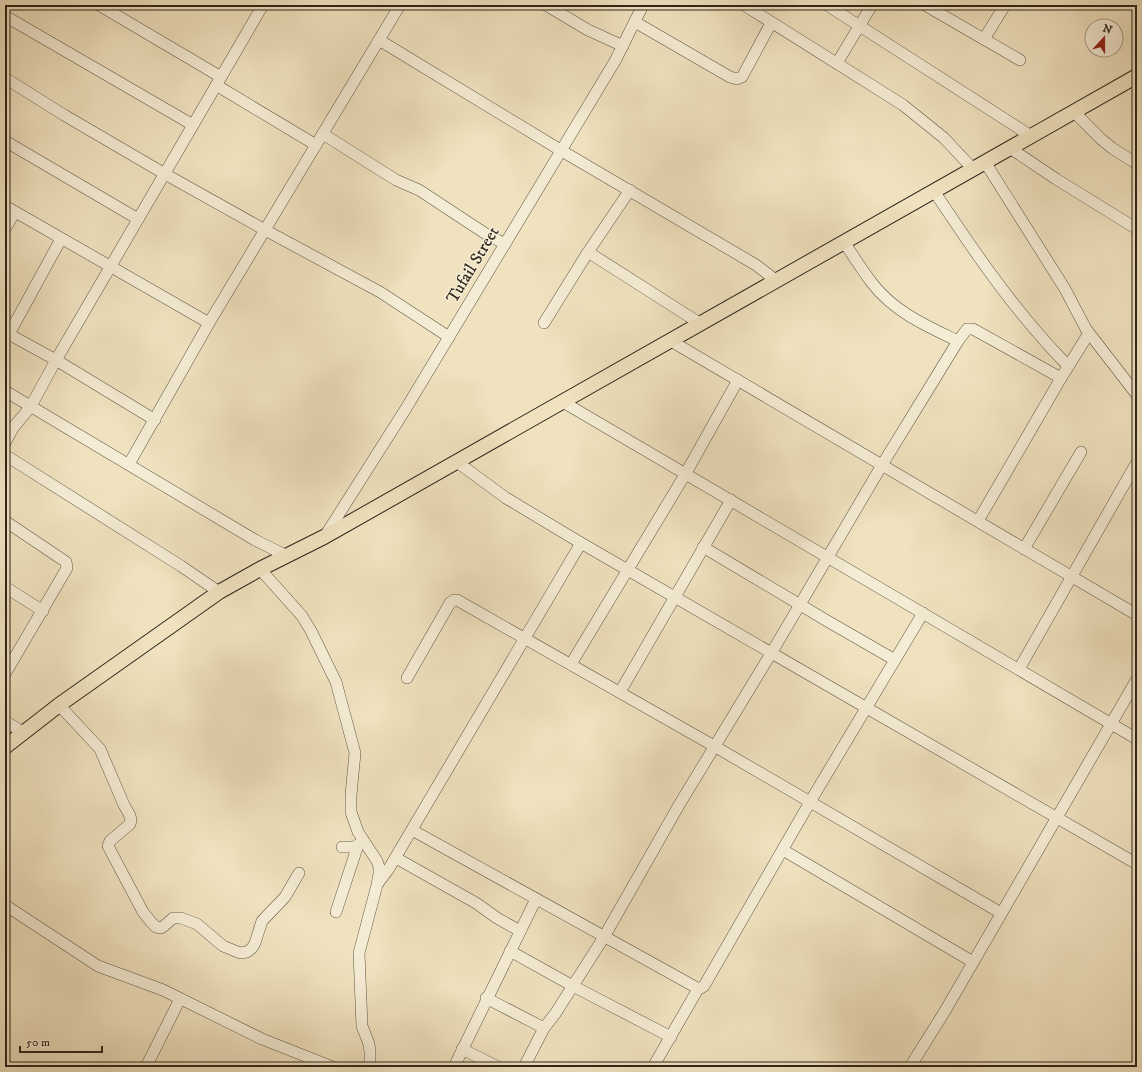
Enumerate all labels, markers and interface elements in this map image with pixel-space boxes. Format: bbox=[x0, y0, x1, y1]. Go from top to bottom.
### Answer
north arrow bbox=[1084, 18, 1124, 58]
text: N bbox=[1101, 21, 1114, 38]
street label: Tufail Street bbox=[441, 222, 505, 307]
scale bar bbox=[20, 1028, 102, 1054]
text: 50 m bbox=[26, 1035, 50, 1050]

